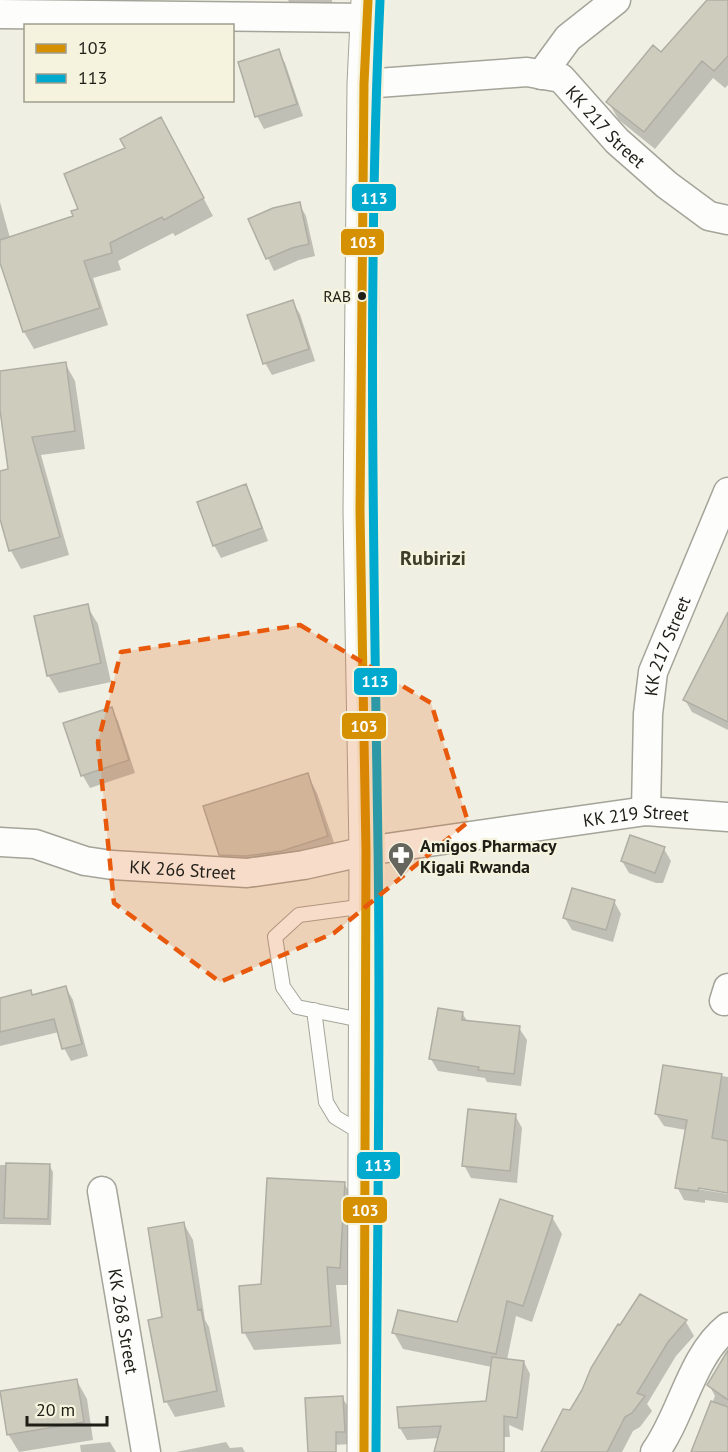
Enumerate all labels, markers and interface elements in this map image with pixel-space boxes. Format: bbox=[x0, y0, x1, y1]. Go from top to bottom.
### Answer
legend bbox=[24, 24, 234, 102]
text: 103 bbox=[78, 36, 107, 59]
text: 113 bbox=[78, 66, 107, 89]
street label: KK 217 Street bbox=[561, 80, 651, 172]
line badge: 113 bbox=[351, 183, 397, 212]
text: 113 bbox=[360, 188, 388, 208]
line badge: 103 bbox=[340, 228, 385, 256]
text: 103 bbox=[349, 232, 377, 252]
place label: RAB bbox=[323, 286, 351, 306]
marker: RAB bbox=[356, 290, 368, 302]
district label: Rubirizi bbox=[400, 545, 466, 571]
street label: KK 217 Street bbox=[639, 592, 695, 697]
line badge: 113 bbox=[353, 667, 398, 696]
text: 113 bbox=[361, 671, 389, 691]
line badge: 103 bbox=[341, 712, 387, 740]
text: 103 bbox=[350, 716, 378, 736]
street label: KK 219 Street bbox=[581, 799, 690, 831]
place label: Amigos Pharmacy Kigali Rwanda bbox=[420, 834, 557, 878]
pharmacy icon: Amigos Pharmacy Kigali Rwanda bbox=[386, 840, 416, 878]
street label: KK 266 Street bbox=[129, 855, 237, 884]
line badge: 113 bbox=[356, 1151, 401, 1180]
text: 113 bbox=[364, 1155, 392, 1175]
line badge: 103 bbox=[342, 1196, 388, 1224]
text: 103 bbox=[351, 1200, 379, 1220]
street label: KK 268 Street bbox=[104, 1267, 144, 1376]
scale bar bbox=[27, 1389, 106, 1427]
text: 20 m bbox=[36, 1398, 75, 1421]

